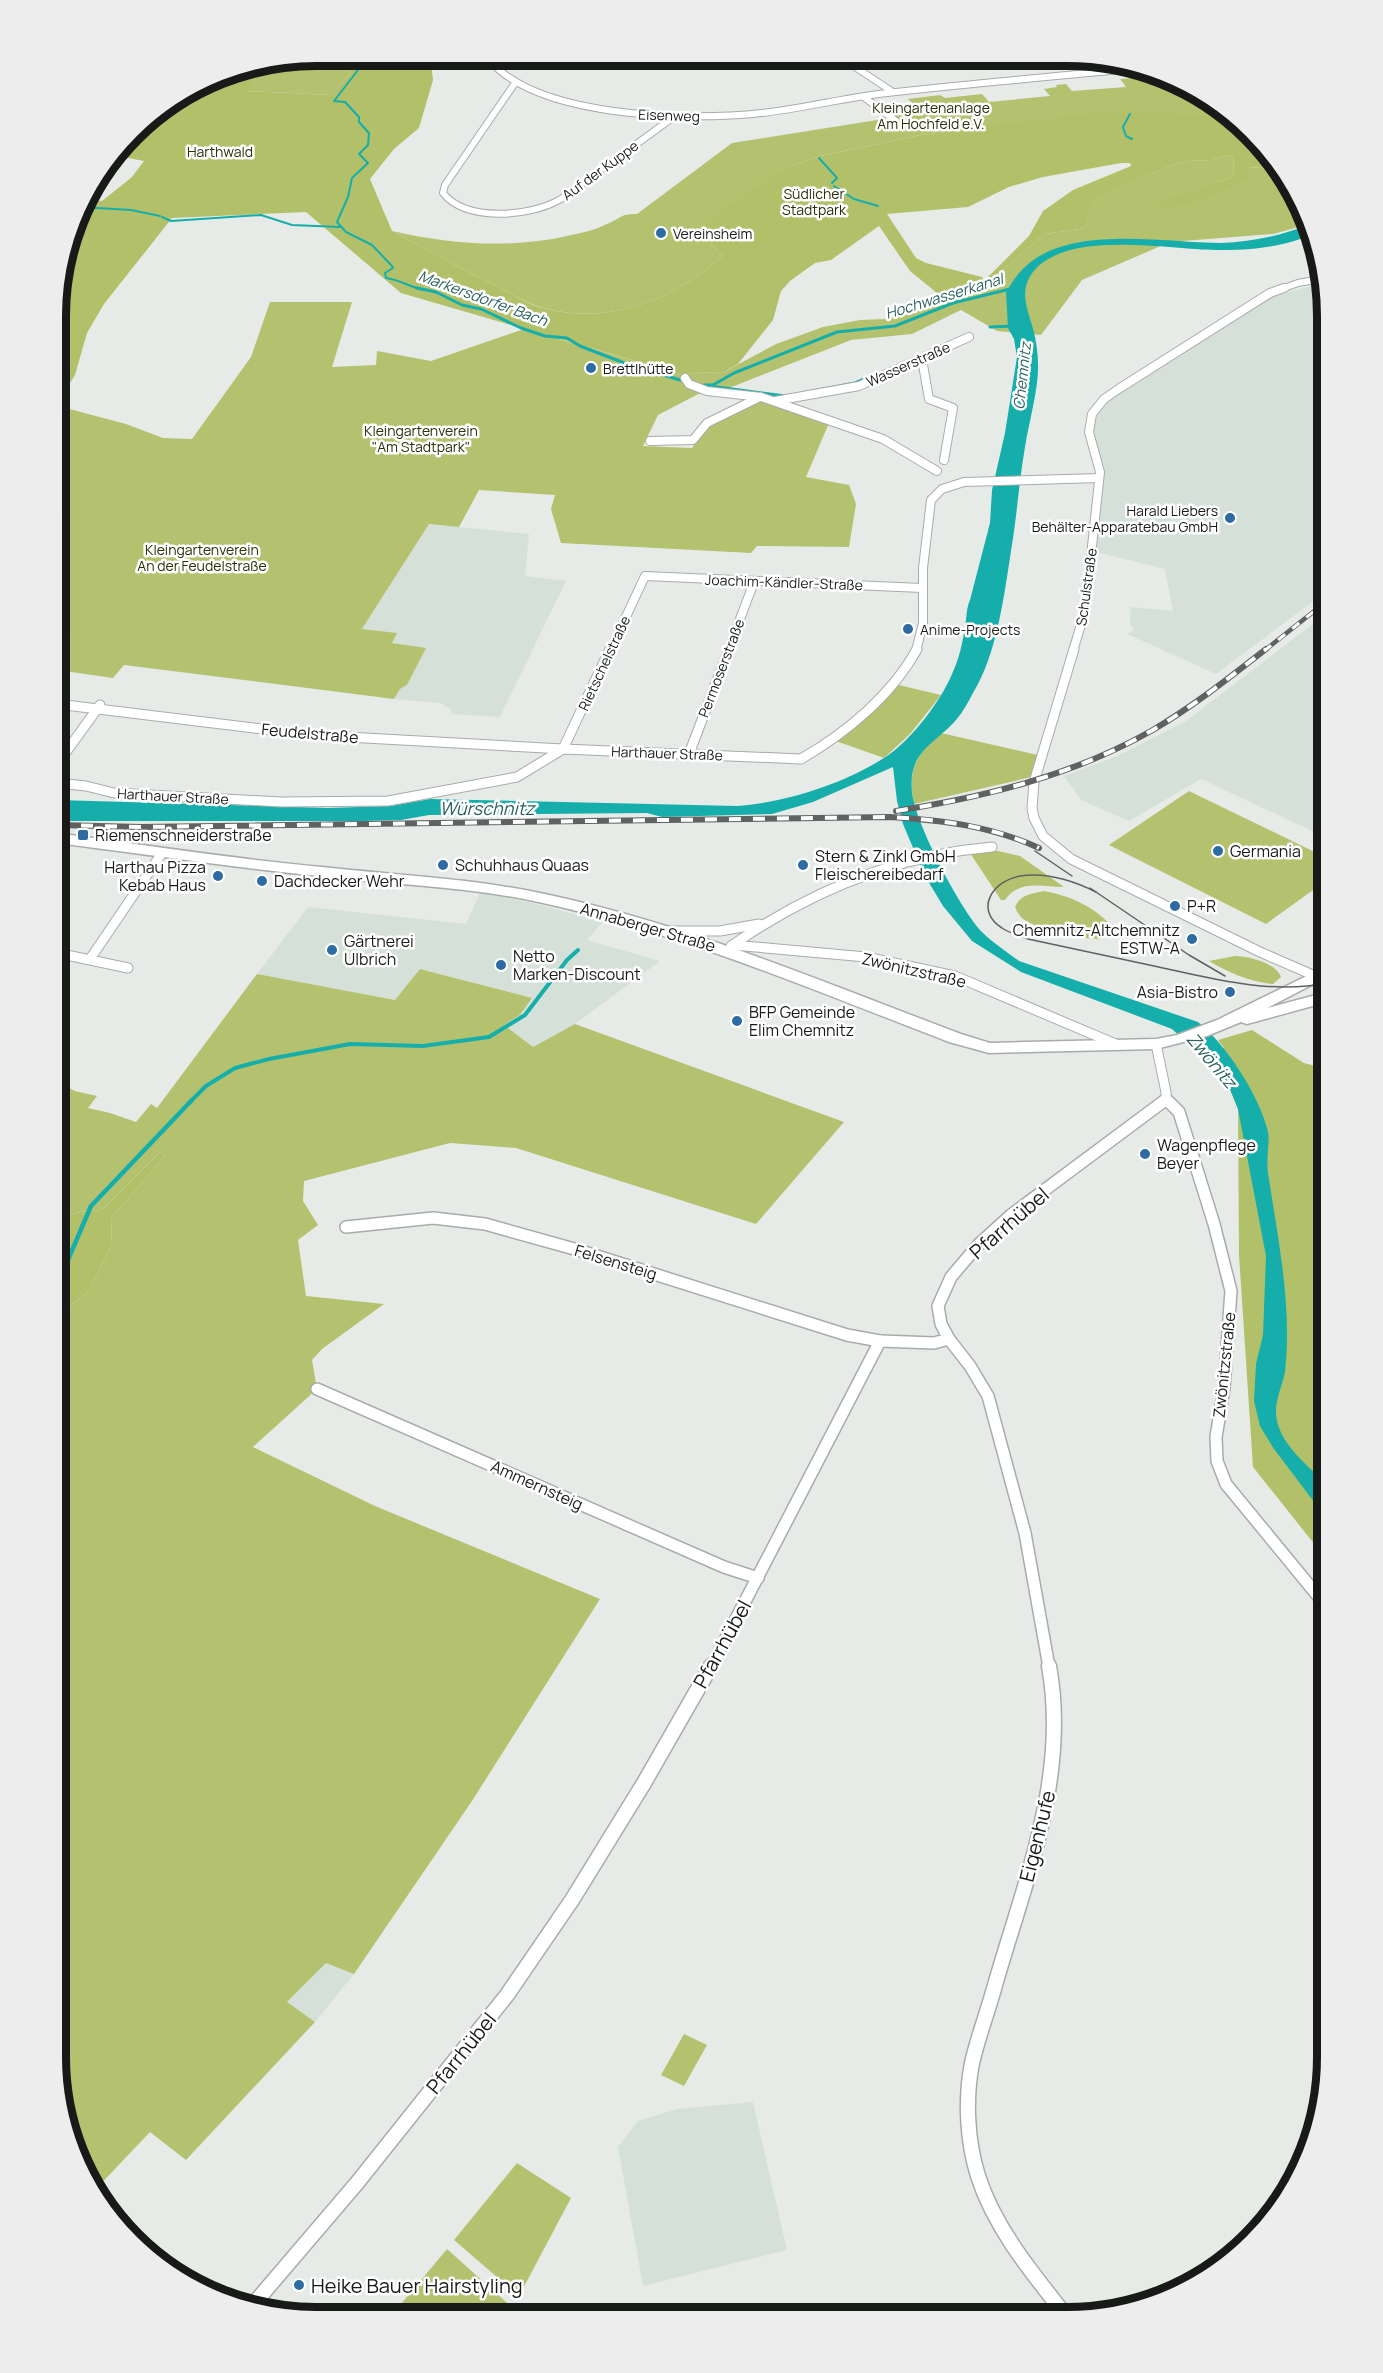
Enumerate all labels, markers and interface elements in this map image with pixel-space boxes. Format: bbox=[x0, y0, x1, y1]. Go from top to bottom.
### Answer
park label: Kleingartenanlage Am Hochfeld e.V. bbox=[872, 98, 990, 133]
street label: Eisenweg bbox=[638, 104, 700, 126]
street label: Auf der Kuppe bbox=[558, 136, 642, 204]
park label: Harthwald bbox=[187, 142, 253, 161]
park label: Südlicher Stadtpark bbox=[782, 184, 847, 219]
place label: Vereinsheim bbox=[673, 224, 753, 243]
marker: Vereinsheim bbox=[654, 226, 668, 240]
water label: Markersdorfer Bach bbox=[416, 265, 551, 331]
water label: Hochwasserkanal bbox=[882, 267, 1008, 324]
street label: Wasserstraße bbox=[863, 337, 953, 391]
water label: Chemnitz bbox=[1008, 339, 1036, 411]
place label: Brettlhütte bbox=[603, 359, 674, 378]
marker: Brettlhütte bbox=[584, 361, 598, 375]
park label: Kleingartenverein "Am Stadtpark" bbox=[364, 421, 478, 456]
place label: Harald Liebers Behälter-Apparatebau GmbH bbox=[1032, 501, 1218, 536]
marker: Harald Liebers Behälter-Apparatebau GmbH bbox=[1223, 511, 1237, 525]
park label: Kleingartenverein An der Feudelstraße bbox=[137, 540, 267, 575]
street label: Schulstraße bbox=[1071, 547, 1101, 627]
street label: Joachim-Kändler-Straße bbox=[705, 570, 863, 594]
street label: Rietschelstraße bbox=[574, 612, 634, 714]
street label: Permoserstraße bbox=[693, 616, 749, 720]
place label: Anime-Projects bbox=[920, 620, 1020, 639]
marker: Anime-Projects bbox=[901, 622, 915, 636]
street label: Feudelstraße bbox=[261, 718, 359, 748]
street label: Harthauer Straße bbox=[611, 742, 723, 764]
street label: Harthauer Straße bbox=[117, 784, 229, 808]
water label: Würschnitz bbox=[440, 796, 537, 820]
place label: Riemenschneiderstraße bbox=[95, 824, 272, 846]
marker: Riemenschneiderstraße bbox=[76, 828, 90, 842]
place label: Germania bbox=[1230, 840, 1301, 862]
marker: Germania bbox=[1211, 844, 1225, 858]
place label: Stern & Zinkl GmbH Fleischereibedarf bbox=[815, 845, 956, 885]
place label: Schuhhaus Quaas bbox=[455, 854, 589, 876]
place label: Harthau Pizza Kebab Haus bbox=[104, 856, 206, 896]
marker: Schuhhaus Quaas bbox=[436, 858, 450, 872]
marker: Stern & Zinkl GmbH Fleischereibedarf bbox=[796, 858, 810, 872]
marker: Harthau Pizza Kebab Haus bbox=[211, 869, 225, 883]
place label: Dachdecker Wehr bbox=[274, 870, 405, 892]
marker: Dachdecker Wehr bbox=[255, 874, 269, 888]
place label: P+R bbox=[1187, 895, 1216, 917]
street label: Annaberger Straße bbox=[578, 897, 718, 957]
marker: P+R bbox=[1168, 899, 1182, 913]
place label: Chemnitz-Altchemnitz ESTW-A bbox=[1013, 919, 1180, 959]
place label: Gärtnerei Ulbrich bbox=[344, 930, 414, 970]
marker: Chemnitz-Altchemnitz ESTW-A bbox=[1185, 932, 1199, 946]
marker: Gärtnerei Ulbrich bbox=[325, 943, 339, 957]
place label: Netto Marken-Discount bbox=[513, 945, 641, 985]
street label: Zwönitzstraße bbox=[860, 947, 968, 993]
marker: Netto Marken-Discount bbox=[494, 958, 508, 972]
place label: Asia-Bistro bbox=[1137, 981, 1218, 1003]
marker: Asia-Bistro bbox=[1223, 985, 1237, 999]
place label: BFP Gemeinde Elim Chemnitz bbox=[749, 1001, 855, 1041]
marker: BFP Gemeinde Elim Chemnitz bbox=[730, 1014, 744, 1028]
water label: Zwönitz bbox=[1182, 1027, 1244, 1095]
place label: Wagenpflege Beyer bbox=[1157, 1134, 1256, 1174]
marker: Wagenpflege Beyer bbox=[1138, 1147, 1152, 1161]
street label: Pfarrhübel bbox=[963, 1181, 1055, 1265]
street label: Felsensteig bbox=[572, 1239, 660, 1285]
street label: Zwönitzstraße bbox=[1207, 1311, 1241, 1419]
street label: Ammernsteig bbox=[487, 1455, 587, 1515]
street label: Pfarrhübel bbox=[687, 1595, 757, 1693]
street label: Eigenhufe bbox=[1013, 1787, 1061, 1885]
street label: Pfarrhübel bbox=[420, 2007, 502, 2099]
place label: Heike Bauer Hairstyling bbox=[311, 2272, 523, 2299]
marker: Heike Bauer Hairstyling bbox=[292, 2278, 306, 2292]

